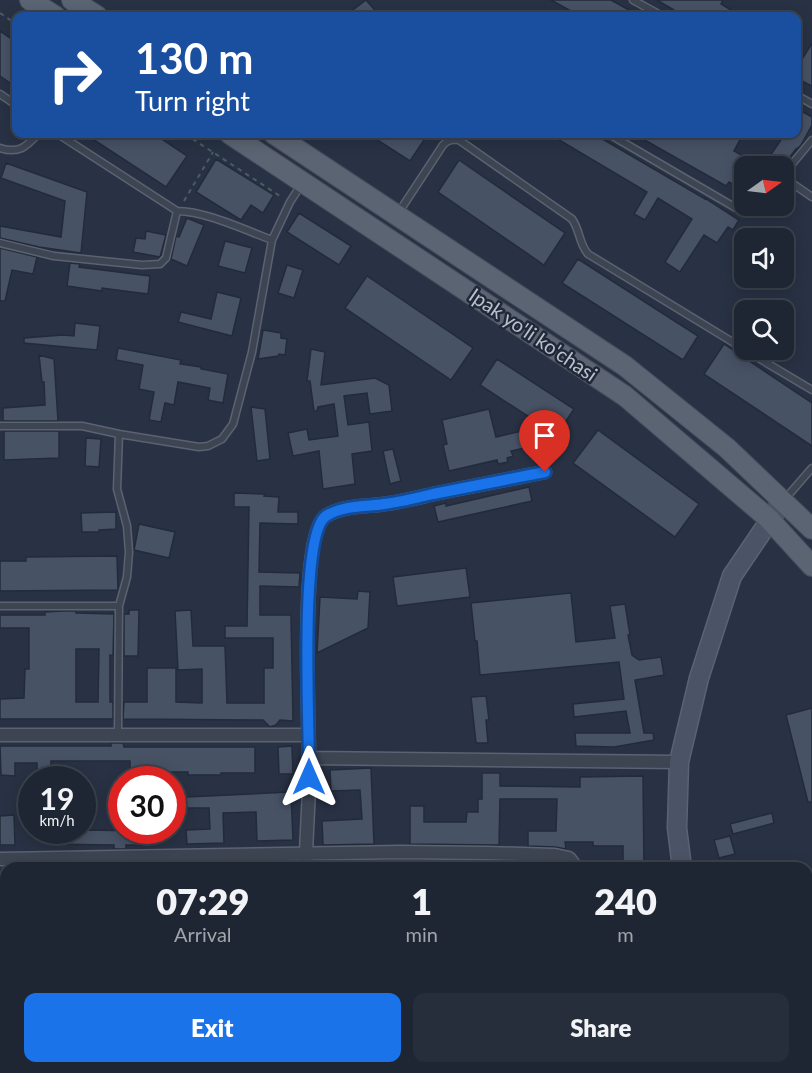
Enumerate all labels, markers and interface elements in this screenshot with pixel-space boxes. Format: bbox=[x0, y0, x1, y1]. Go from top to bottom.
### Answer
text: 130 m bbox=[135, 33, 253, 83]
icon: right bbox=[36, 36, 114, 114]
text: Turn right bbox=[135, 84, 250, 117]
north arrow bbox=[734, 156, 794, 216]
map controls bbox=[734, 156, 794, 360]
button: sound bbox=[734, 228, 794, 288]
street label: Ipak yo'li ko'chasi bbox=[465, 282, 602, 386]
button: search bbox=[734, 300, 794, 360]
pin bbox=[519, 410, 570, 472]
icon: arrive bbox=[528, 419, 561, 452]
position arrow bbox=[277, 745, 341, 809]
speed limit sign: 30 bbox=[108, 766, 186, 844]
text: 19 bbox=[40, 780, 74, 816]
text: km/h bbox=[39, 811, 75, 829]
text: 07:29 bbox=[156, 879, 249, 923]
text: 1 bbox=[411, 879, 432, 923]
text: 240 bbox=[594, 879, 657, 923]
text: Arrival bbox=[174, 922, 232, 946]
text: min bbox=[406, 922, 438, 946]
text: m bbox=[617, 922, 634, 946]
button: Exit bbox=[24, 993, 401, 1062]
button: Share bbox=[413, 993, 789, 1062]

